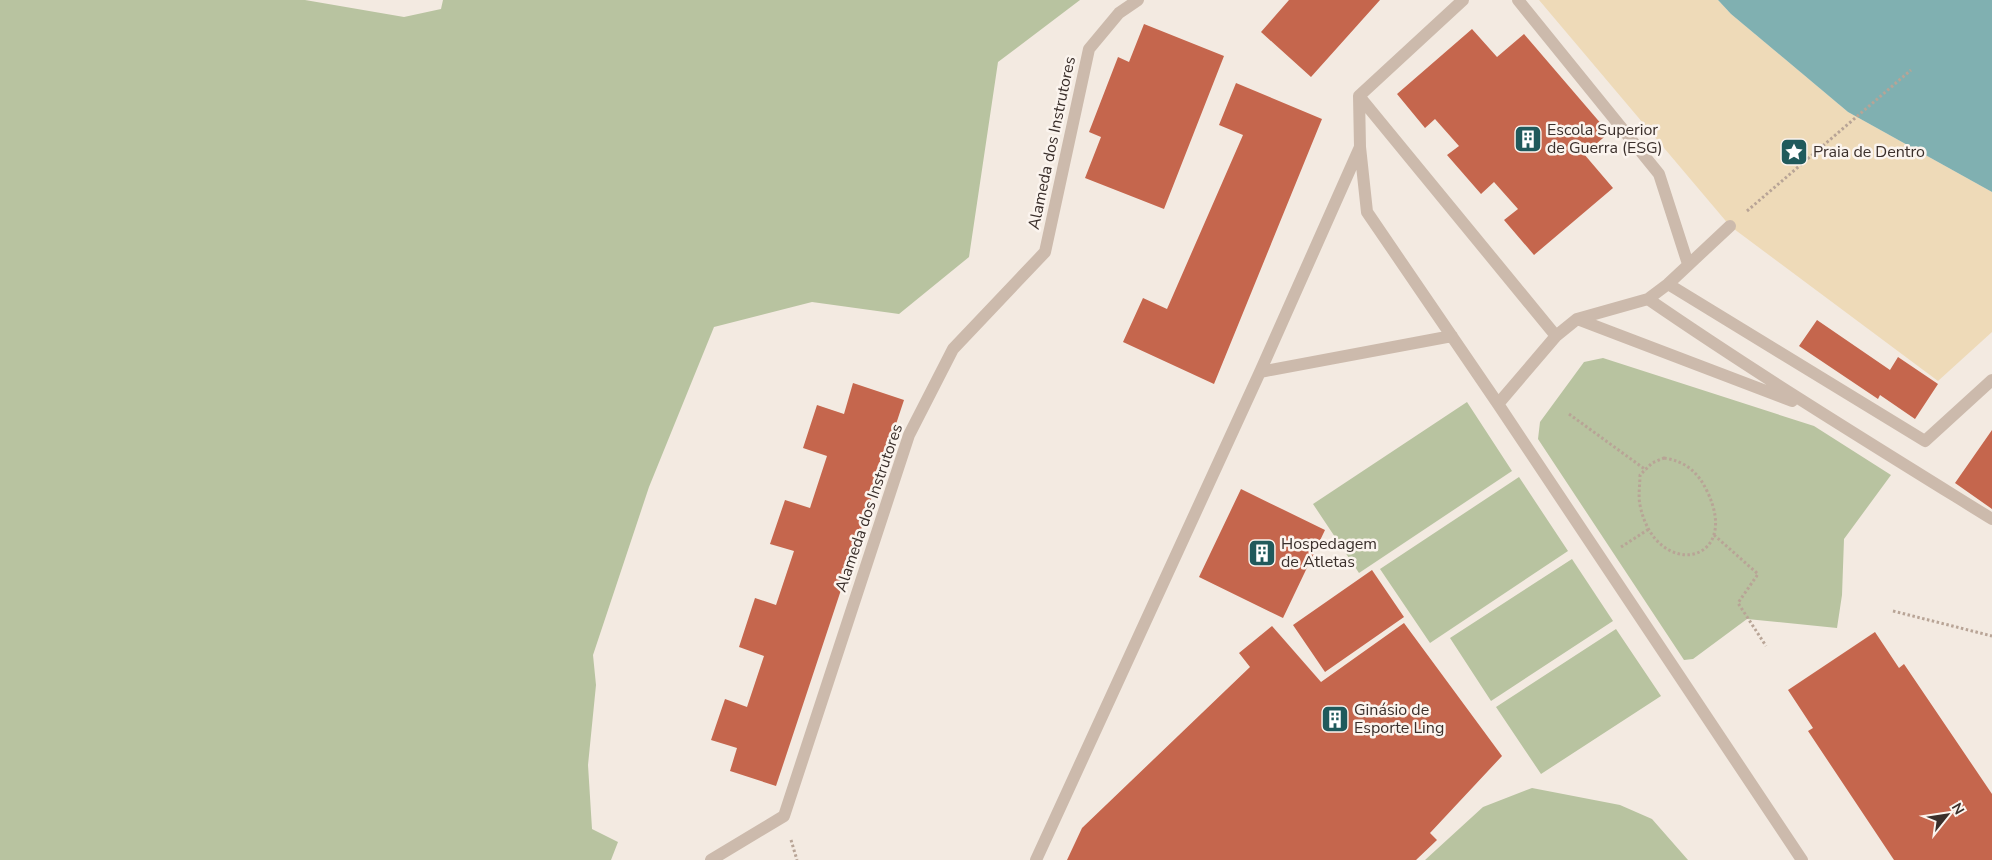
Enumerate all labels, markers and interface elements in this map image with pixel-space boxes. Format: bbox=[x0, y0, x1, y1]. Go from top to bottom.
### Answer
street label: Alameda dos Instrutores bbox=[1023, 54, 1081, 232]
place label: Escola Superior de Guerra (ESG) bbox=[1547, 119, 1663, 159]
building icon: Escola Superior de Guerra (ESG) bbox=[1513, 124, 1543, 154]
place icon: Praia de Dentro bbox=[1779, 137, 1809, 167]
place label: Praia de Dentro bbox=[1813, 141, 1925, 163]
street label: Alameda dos Instrutores bbox=[830, 421, 908, 595]
place label: Hospedagem de Atletas bbox=[1281, 533, 1377, 573]
building icon: Hospedagem de Atletas bbox=[1247, 538, 1277, 568]
place label: Ginásio de Esporte Ling bbox=[1354, 699, 1444, 739]
building icon: Ginásio de Esporte Ling bbox=[1320, 704, 1350, 734]
north arrow bbox=[1922, 790, 1972, 840]
text: N bbox=[1947, 799, 1969, 818]

